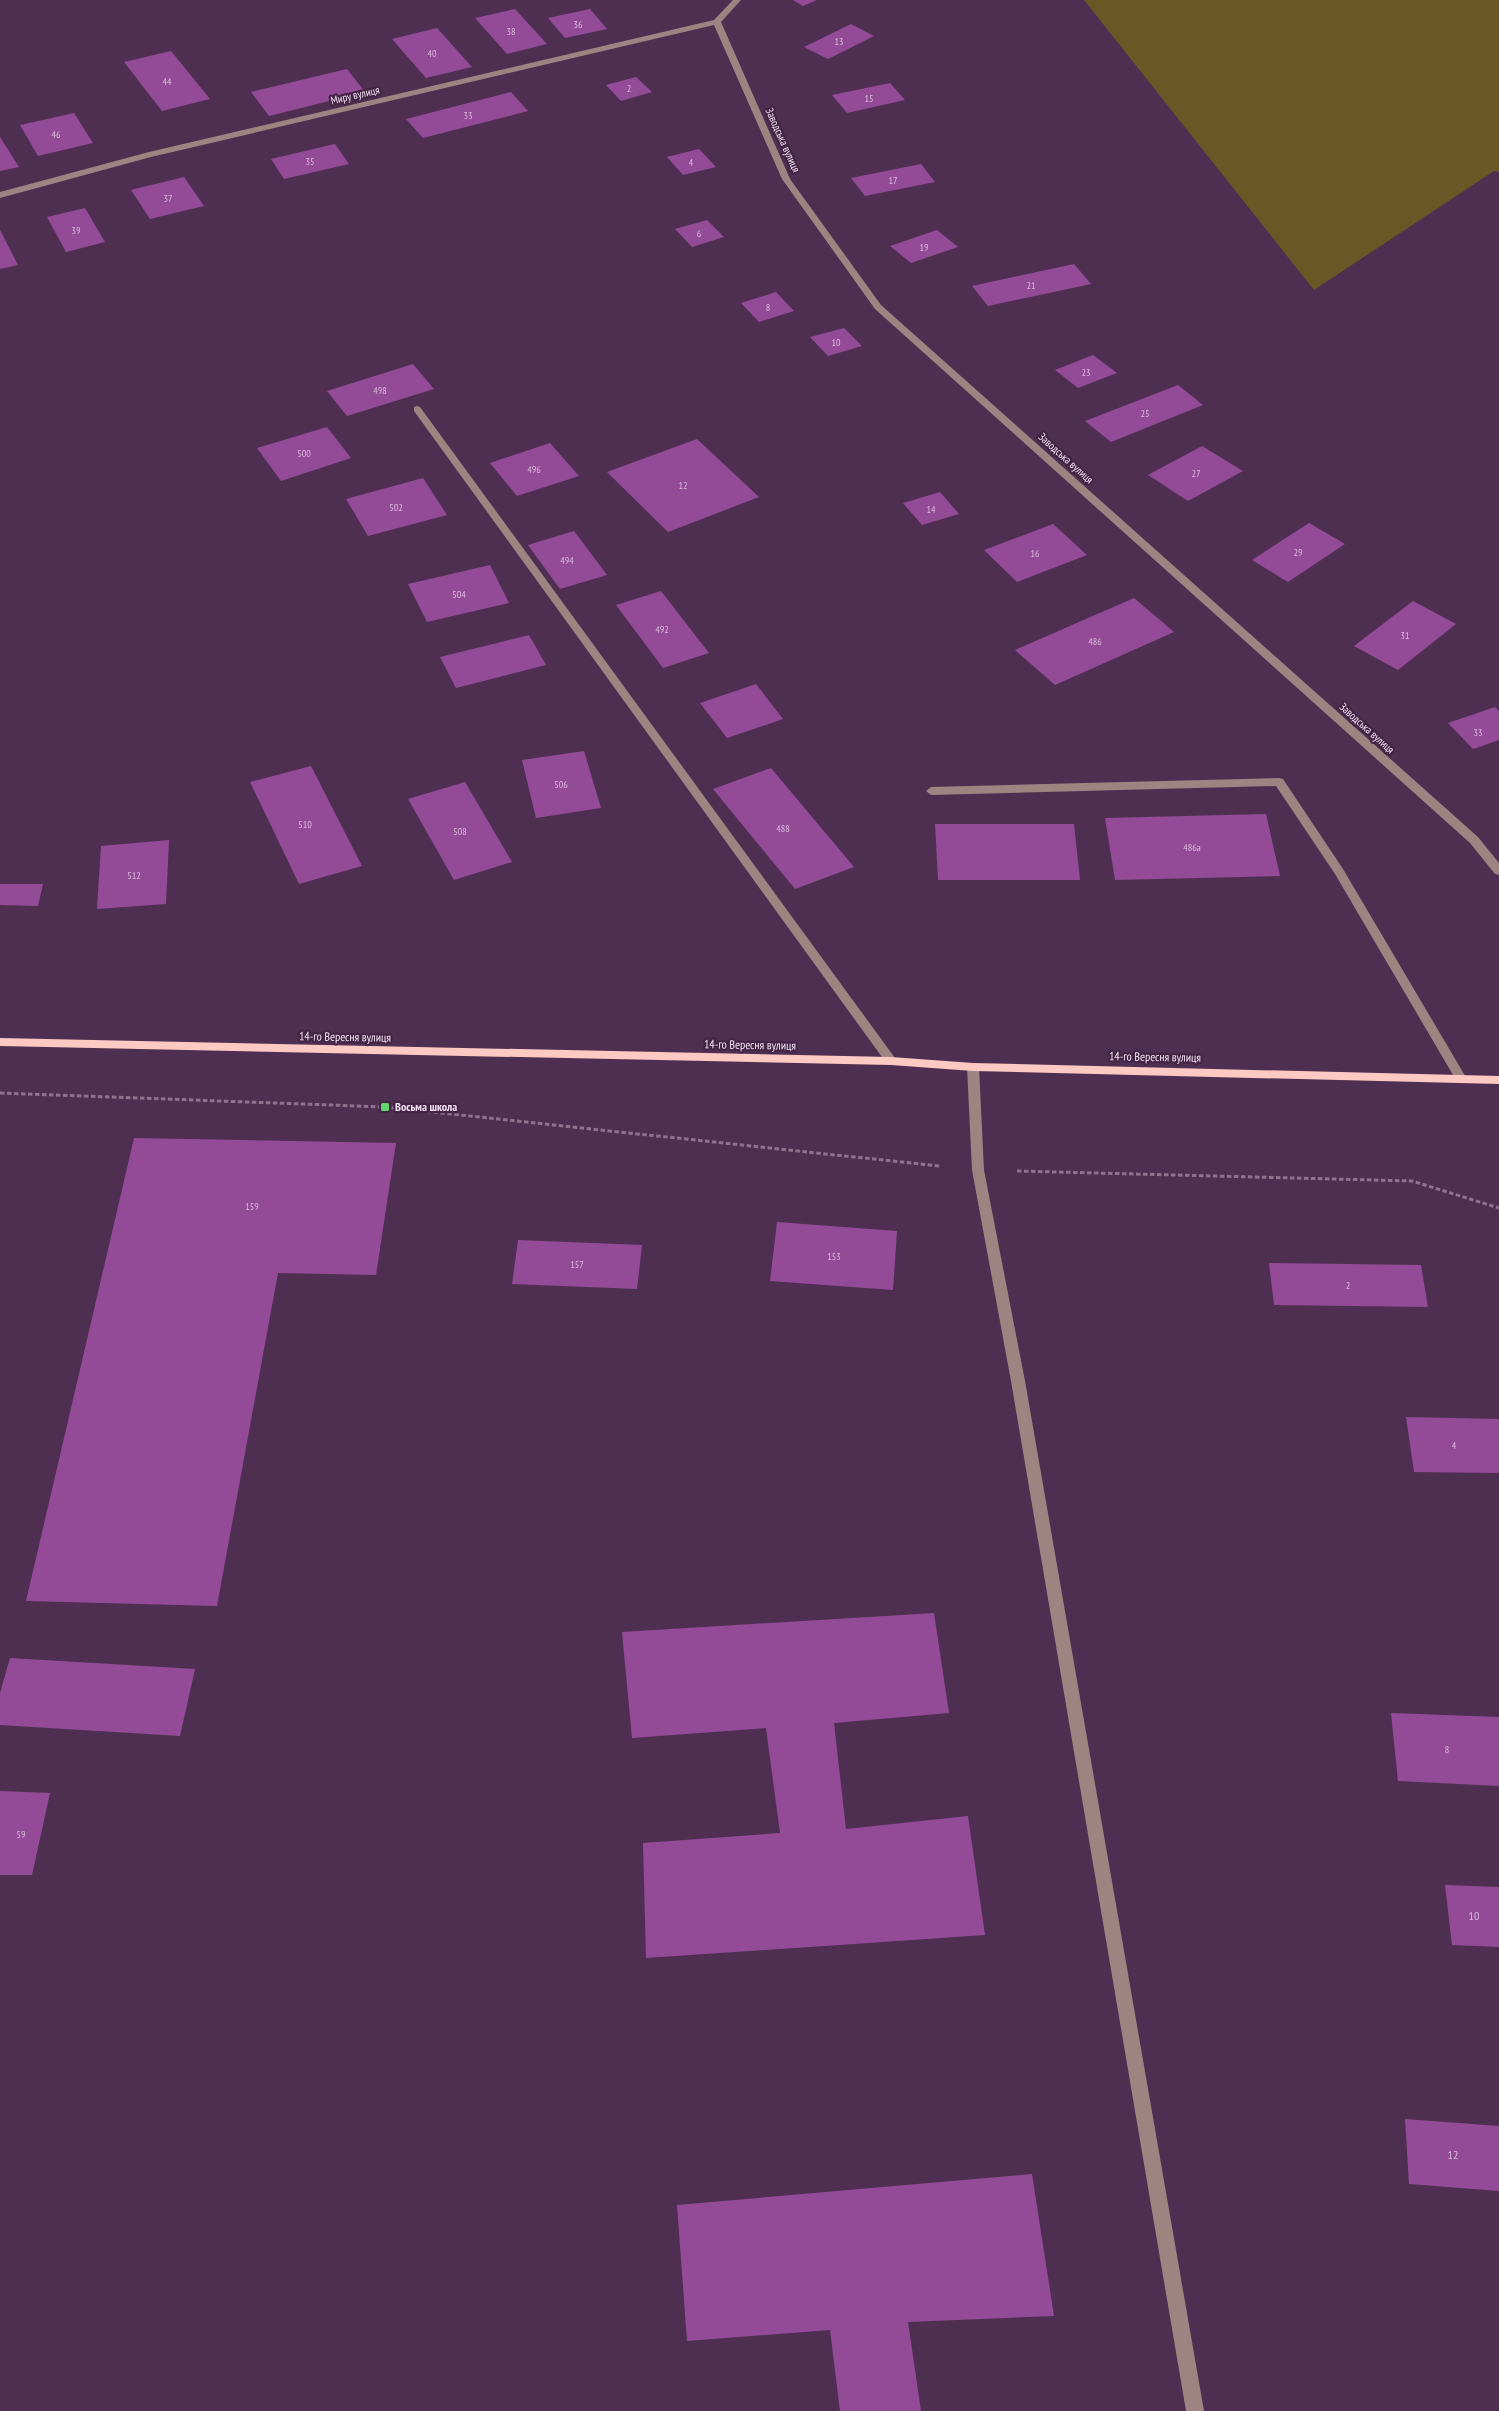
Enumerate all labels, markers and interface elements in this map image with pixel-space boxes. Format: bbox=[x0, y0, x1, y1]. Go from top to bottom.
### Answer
house number: 36 bbox=[574, 18, 583, 31]
house number: 38 bbox=[507, 25, 516, 38]
house number: 13 bbox=[835, 35, 844, 48]
house number: 40 bbox=[428, 47, 437, 60]
house number: 44 bbox=[163, 75, 172, 88]
house number: 2 bbox=[627, 82, 631, 95]
street label: Миру вулиця bbox=[329, 83, 381, 107]
house number: 15 bbox=[865, 92, 874, 105]
street label: Заводська вулиця bbox=[763, 106, 803, 174]
house number: 33 bbox=[464, 109, 473, 122]
house number: 46 bbox=[52, 128, 61, 141]
house number: 35 bbox=[306, 155, 315, 168]
house number: 4 bbox=[689, 156, 694, 169]
house number: 17 bbox=[889, 174, 898, 187]
house number: 37 bbox=[164, 192, 173, 205]
house number: 39 bbox=[72, 224, 81, 237]
house number: 6 bbox=[697, 227, 702, 240]
house number: 19 bbox=[920, 241, 929, 254]
house number: 21 bbox=[1027, 279, 1036, 292]
house number: 8 bbox=[766, 301, 770, 314]
house number: 10 bbox=[832, 336, 841, 349]
house number: 23 bbox=[1082, 366, 1091, 379]
house number: 498 bbox=[373, 384, 387, 397]
house number: 25 bbox=[1141, 407, 1150, 420]
street label: Заводська вулиця bbox=[1036, 430, 1096, 486]
house number: 500 bbox=[297, 447, 311, 460]
house number: 496 bbox=[527, 463, 541, 476]
house number: 27 bbox=[1192, 467, 1201, 480]
house number: 12 bbox=[679, 479, 688, 492]
house number: 502 bbox=[389, 501, 403, 514]
house number: 14 bbox=[927, 503, 936, 516]
house number: 29 bbox=[1294, 546, 1303, 559]
house number: 16 bbox=[1031, 547, 1040, 560]
house number: 494 bbox=[560, 554, 574, 567]
house number: 504 bbox=[452, 588, 466, 601]
house number: 492 bbox=[655, 623, 669, 636]
house number: 31 bbox=[1401, 629, 1410, 642]
house number: 486 bbox=[1088, 635, 1102, 648]
street label: Заводська вулиця bbox=[1337, 700, 1397, 756]
house number: 33 bbox=[1474, 726, 1483, 739]
house number: 506 bbox=[554, 778, 568, 791]
house number: 510 bbox=[298, 818, 312, 831]
house number: 488 bbox=[776, 822, 790, 835]
house number: 508 bbox=[453, 825, 467, 838]
house number: 486а bbox=[1183, 841, 1201, 854]
house number: 512 bbox=[127, 869, 141, 882]
street label: 14-го Вересня вулиця bbox=[299, 1028, 392, 1045]
street label: 14-го Вересня вулиця bbox=[704, 1036, 797, 1053]
street label: 14-го Вересня вулиця bbox=[1109, 1048, 1202, 1065]
place label: Восьма школа bbox=[395, 1099, 457, 1114]
marker: Восьма школа bbox=[379, 1101, 391, 1113]
house number: 159 bbox=[245, 1200, 259, 1213]
house number: 153 bbox=[827, 1250, 841, 1263]
house number: 157 bbox=[570, 1258, 584, 1271]
house number: 2 bbox=[1346, 1279, 1350, 1292]
house number: 4 bbox=[1452, 1439, 1457, 1452]
house number: 8 bbox=[1445, 1743, 1449, 1756]
house number: 59 bbox=[17, 1828, 26, 1841]
house number: 10 bbox=[1469, 1908, 1479, 1923]
house number: 12 bbox=[1448, 2147, 1458, 2162]

